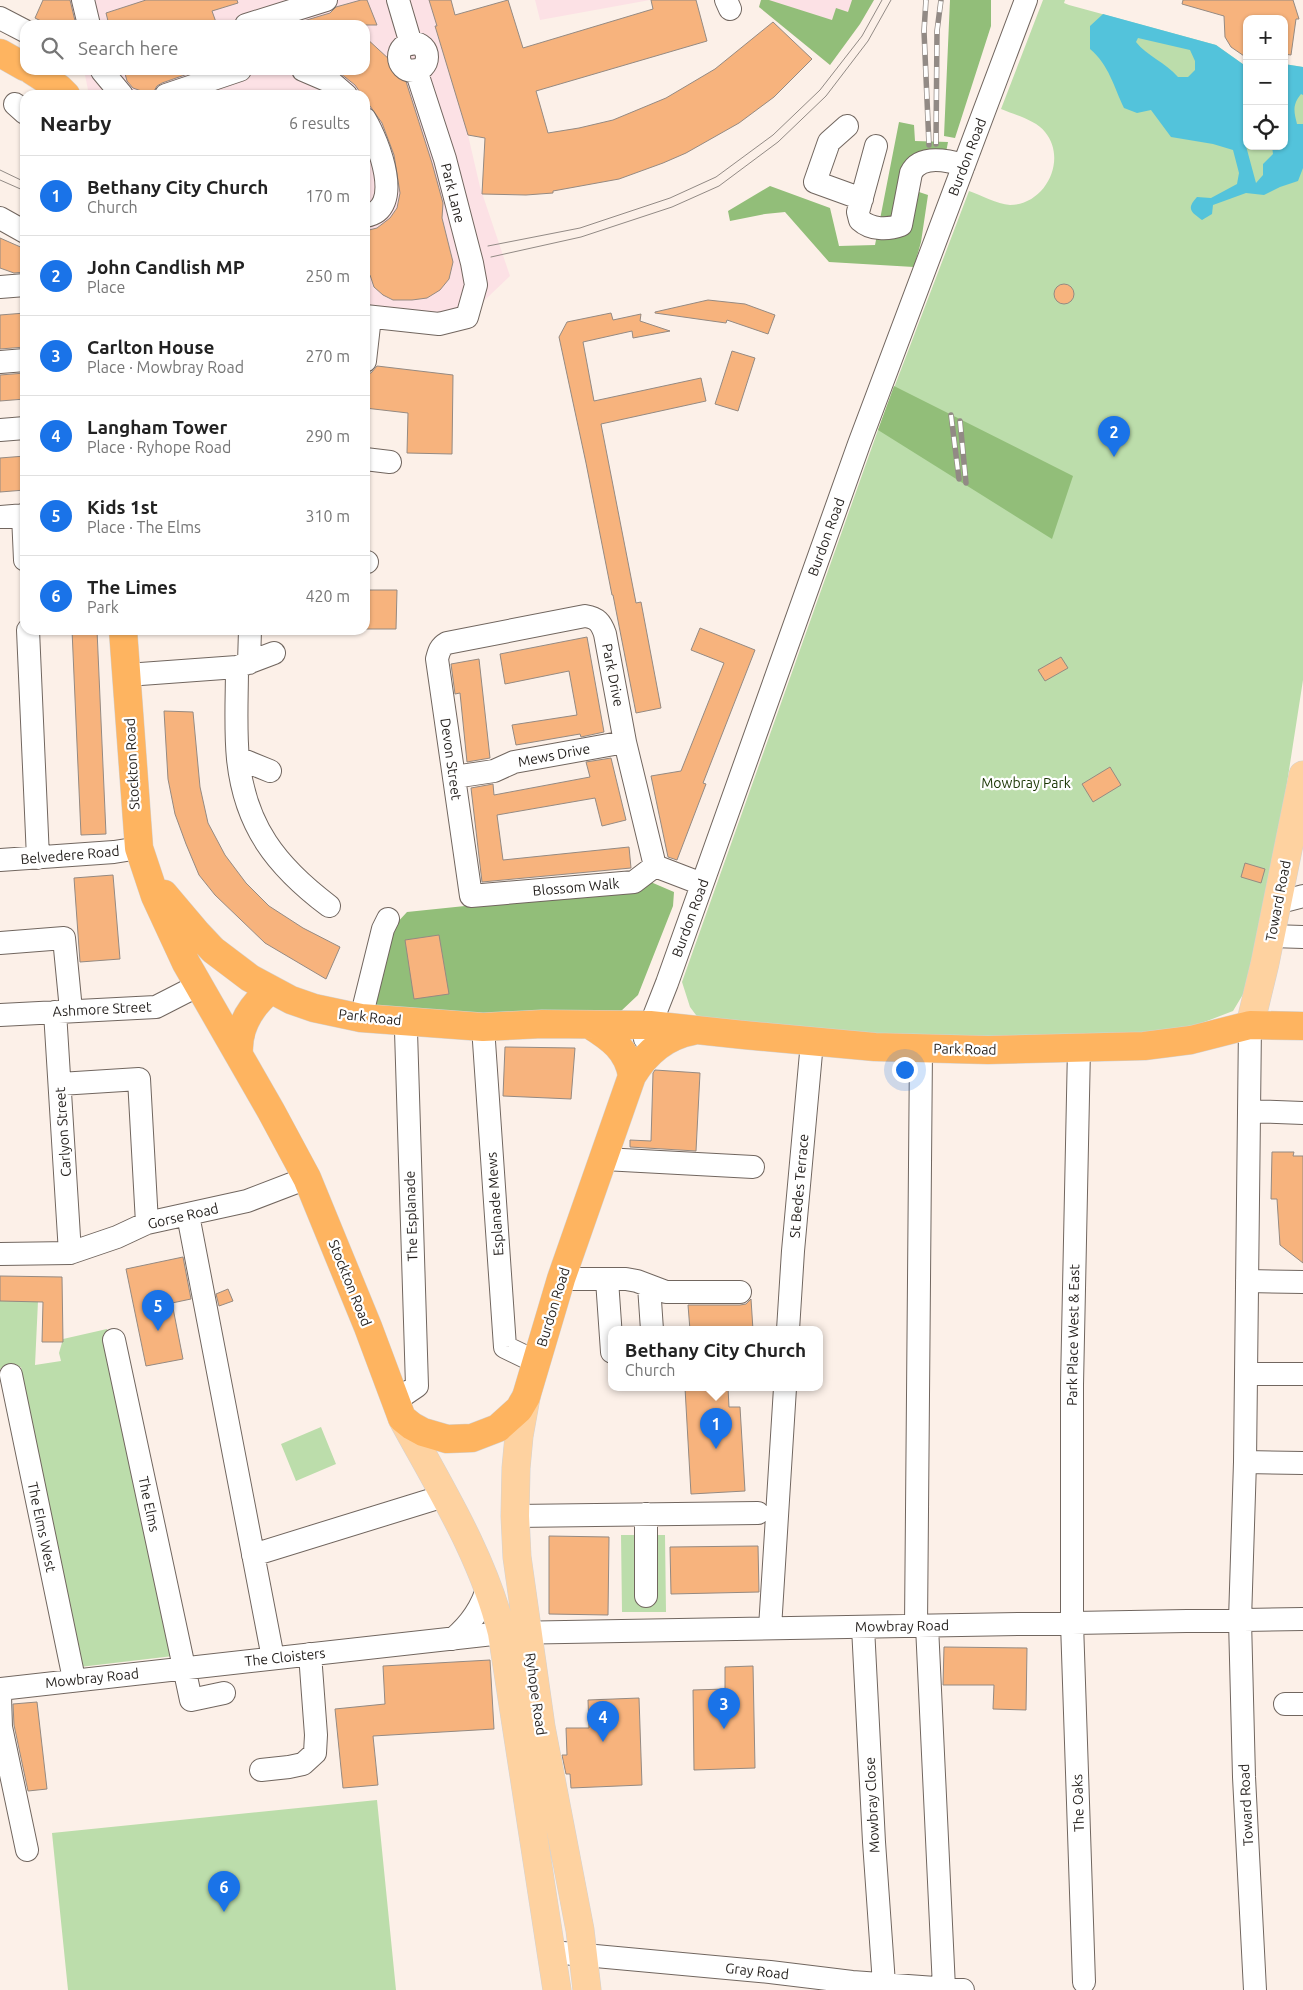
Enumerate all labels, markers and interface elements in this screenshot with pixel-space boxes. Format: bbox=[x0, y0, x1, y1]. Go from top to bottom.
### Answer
map controls bbox=[1243, 15, 1288, 150]
button: + bbox=[1243, 15, 1288, 60]
search box bbox=[20, 20, 370, 75]
icon: search bbox=[38, 34, 66, 62]
text: Search here bbox=[78, 37, 178, 59]
button: − bbox=[1243, 60, 1288, 105]
button: locate bbox=[1243, 105, 1288, 150]
text: Nearby bbox=[40, 111, 111, 135]
text: 6 results bbox=[289, 114, 350, 132]
street label: Burdon Road bbox=[945, 116, 989, 198]
street label: Park Lane bbox=[438, 161, 468, 225]
text: Bethany City Church bbox=[87, 176, 268, 198]
text: 1 bbox=[51, 187, 61, 205]
text: 170 m bbox=[305, 187, 350, 205]
text: Church bbox=[87, 198, 138, 216]
text: John Candlish MP bbox=[87, 256, 245, 278]
text: 2 bbox=[51, 267, 61, 285]
text: 250 m bbox=[305, 267, 350, 285]
text: Place bbox=[87, 278, 125, 296]
text: Carlton House bbox=[87, 336, 214, 358]
text: 3 bbox=[51, 347, 61, 365]
text: 270 m bbox=[305, 347, 350, 365]
text: Place · Mowbray Road bbox=[87, 358, 244, 376]
text: Langham Tower bbox=[87, 416, 227, 438]
pin: 2 bbox=[1098, 416, 1130, 457]
text: 4 bbox=[51, 427, 61, 445]
text: 290 m bbox=[305, 427, 350, 445]
text: Place · Ryhope Road bbox=[87, 438, 231, 456]
text: Kids 1st bbox=[87, 496, 158, 518]
street label: Burdon Road bbox=[804, 496, 848, 578]
text: 5 bbox=[51, 507, 61, 525]
text: 310 m bbox=[305, 507, 350, 525]
text: Place · The Elms bbox=[87, 518, 201, 536]
text: The Limes bbox=[87, 576, 177, 598]
text: 6 bbox=[51, 587, 61, 605]
text: 420 m bbox=[305, 587, 350, 605]
text: Park bbox=[87, 598, 119, 616]
street label: Park Drive bbox=[599, 642, 627, 708]
street label: Devon Street bbox=[437, 717, 465, 802]
street label: Stockton Road bbox=[122, 718, 142, 810]
street label: Mews Drive bbox=[517, 740, 591, 770]
park label: Mowbray Park bbox=[981, 775, 1071, 791]
street label: Belvedere Road bbox=[20, 843, 120, 867]
street label: Toward Road bbox=[1262, 859, 1294, 943]
street label: Blossom Walk bbox=[532, 875, 620, 899]
street label: Burdon Road bbox=[668, 877, 712, 959]
street label: Ashmore Street bbox=[52, 998, 152, 1020]
street label: Park Road bbox=[338, 1006, 402, 1028]
street label: Park Road bbox=[933, 1040, 997, 1058]
your location bbox=[892, 1057, 918, 1083]
street label: Carlyon Street bbox=[52, 1086, 74, 1177]
street label: St Bedes Terrace bbox=[786, 1133, 812, 1239]
street label: Esplanade Mews bbox=[483, 1151, 507, 1257]
street label: The Esplanade bbox=[401, 1170, 421, 1262]
street label: Gorse Road bbox=[146, 1200, 220, 1232]
street label: Stockton Road bbox=[325, 1237, 375, 1329]
street label: Park Place West & East bbox=[1064, 1263, 1082, 1406]
street label: Burdon Road bbox=[533, 1265, 573, 1349]
pin: 5 bbox=[142, 1290, 174, 1331]
popup bbox=[608, 1326, 823, 1391]
text: Bethany City Church bbox=[625, 1339, 806, 1361]
text: Church bbox=[625, 1361, 676, 1379]
pin: 1 bbox=[700, 1408, 732, 1449]
street label: The Elms bbox=[135, 1475, 163, 1533]
street label: The Elms West bbox=[25, 1481, 59, 1574]
street label: Mowbray Road bbox=[855, 1617, 949, 1635]
street label: The Cloisters bbox=[244, 1645, 326, 1669]
street label: Ryhope Road bbox=[522, 1652, 550, 1736]
street label: Mowbray Road bbox=[44, 1665, 140, 1691]
pin: 3 bbox=[708, 1688, 740, 1729]
pin: 4 bbox=[587, 1701, 619, 1742]
street label: Mowbray Close bbox=[861, 1757, 883, 1853]
street label: Toward Road bbox=[1236, 1763, 1256, 1847]
street label: The Oaks bbox=[1069, 1774, 1087, 1832]
pin: 6 bbox=[208, 1871, 240, 1912]
street label: Gray Road bbox=[724, 1960, 790, 1982]

